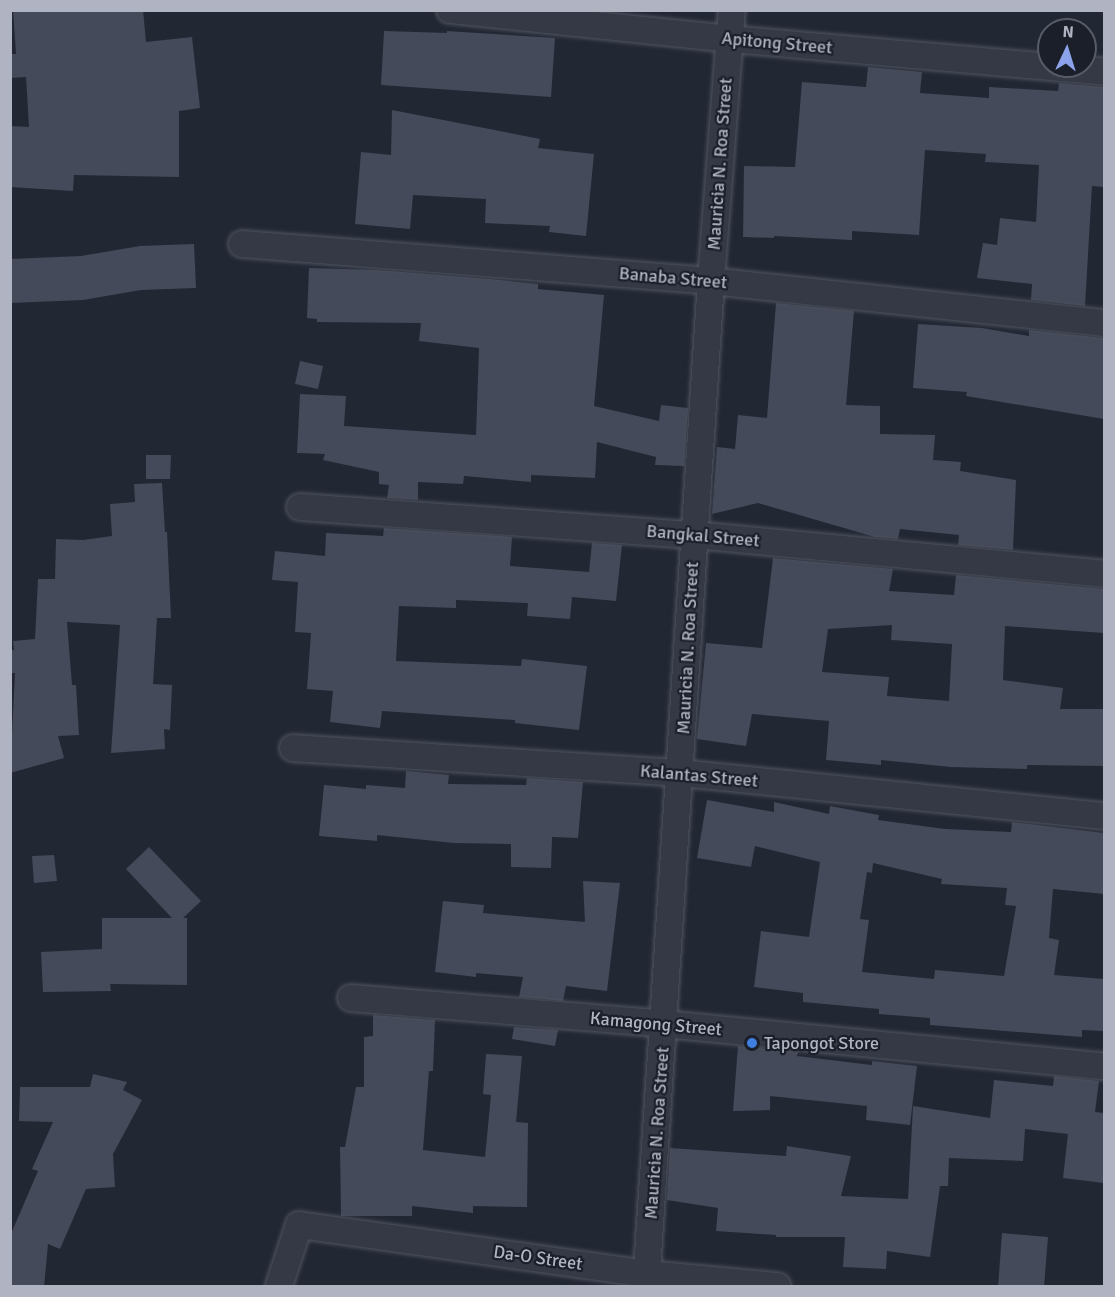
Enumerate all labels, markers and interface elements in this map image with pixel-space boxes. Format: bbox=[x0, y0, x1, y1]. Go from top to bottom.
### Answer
north arrow bbox=[1037, 18, 1097, 78]
text: N bbox=[1062, 22, 1074, 42]
street label: Apitong Street bbox=[721, 27, 833, 59]
street label: Mauricia N. Roa Street bbox=[703, 77, 737, 251]
street label: Banaba Street bbox=[618, 263, 728, 293]
street label: Bangkal Street bbox=[645, 520, 761, 552]
street label: Mauricia N. Roa Street bbox=[673, 561, 703, 735]
street label: Kalantas Street bbox=[639, 760, 759, 792]
street label: Kamagong Street bbox=[589, 1007, 723, 1041]
place label: Tapongot Store bbox=[764, 1032, 879, 1054]
marker: Tapongot Store bbox=[745, 1036, 759, 1050]
street label: Mauricia N. Roa Street bbox=[640, 1046, 674, 1220]
street label: Da-O Street bbox=[492, 1241, 584, 1275]

